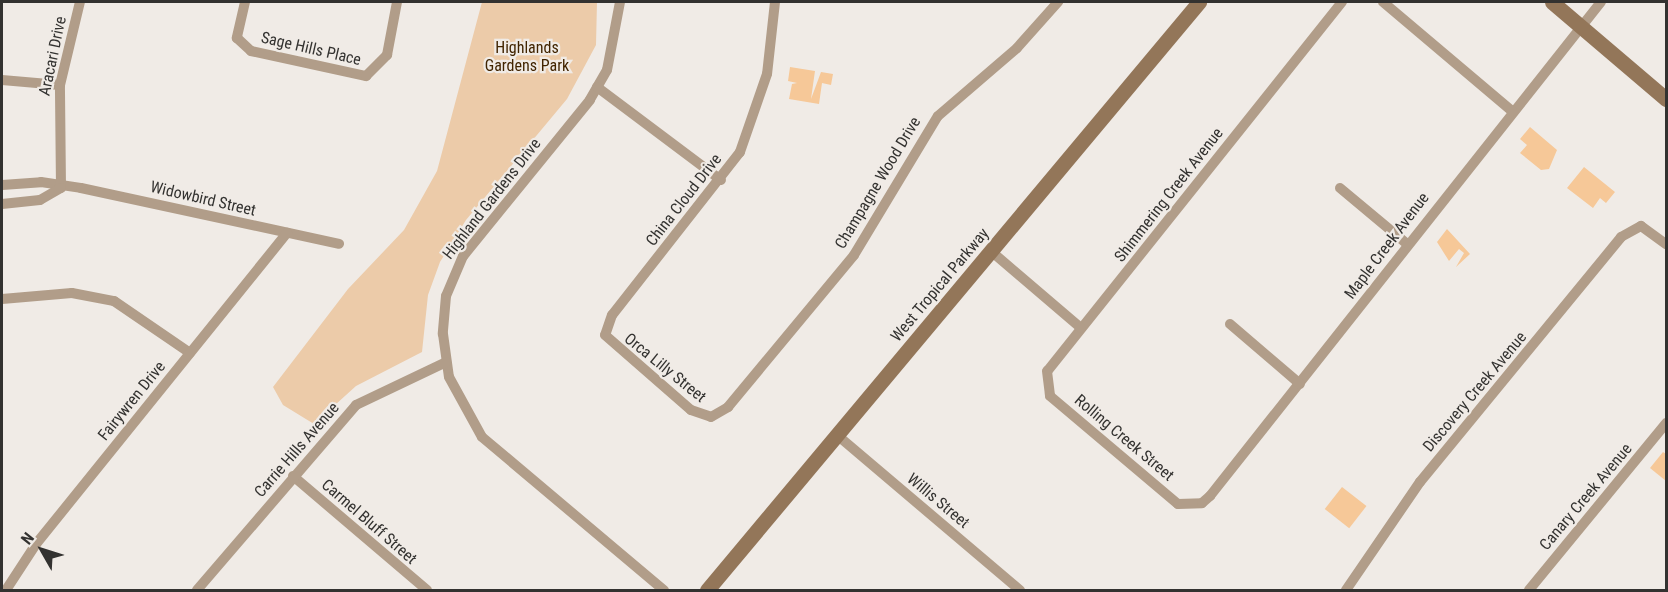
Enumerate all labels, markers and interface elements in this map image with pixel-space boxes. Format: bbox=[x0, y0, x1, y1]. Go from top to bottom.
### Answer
street label: Aracari Drive bbox=[35, 15, 71, 97]
street label: Sage Hills Place bbox=[259, 28, 363, 70]
park label: Highlands Gardens Park bbox=[485, 38, 569, 76]
street label: Champagne Wood Drive bbox=[831, 114, 925, 252]
street label: Shimmering Creek Avenue bbox=[1111, 124, 1227, 266]
street label: Highland Gardens Drive bbox=[439, 135, 545, 263]
street label: China Cloud Drive bbox=[642, 150, 726, 250]
street label: Widowbird Street bbox=[148, 178, 258, 220]
street label: Maple Creek Avenue bbox=[1341, 189, 1433, 303]
street label: West Tropical Parkway bbox=[887, 224, 993, 346]
street label: Discovery Creek Avenue bbox=[1419, 328, 1531, 456]
street label: Orca Lilly Street bbox=[620, 329, 710, 407]
street label: Fairywren Drive bbox=[94, 357, 170, 445]
street label: Rolling Creek Street bbox=[1070, 391, 1178, 485]
street label: Carrie Hills Avenue bbox=[251, 399, 343, 501]
street label: Canary Creek Avenue bbox=[1536, 440, 1636, 554]
street label: Willis Street bbox=[903, 469, 973, 533]
street label: Carmel Bluff Street bbox=[317, 475, 421, 569]
north arrow bbox=[12, 520, 72, 580]
text: N bbox=[17, 529, 38, 548]

